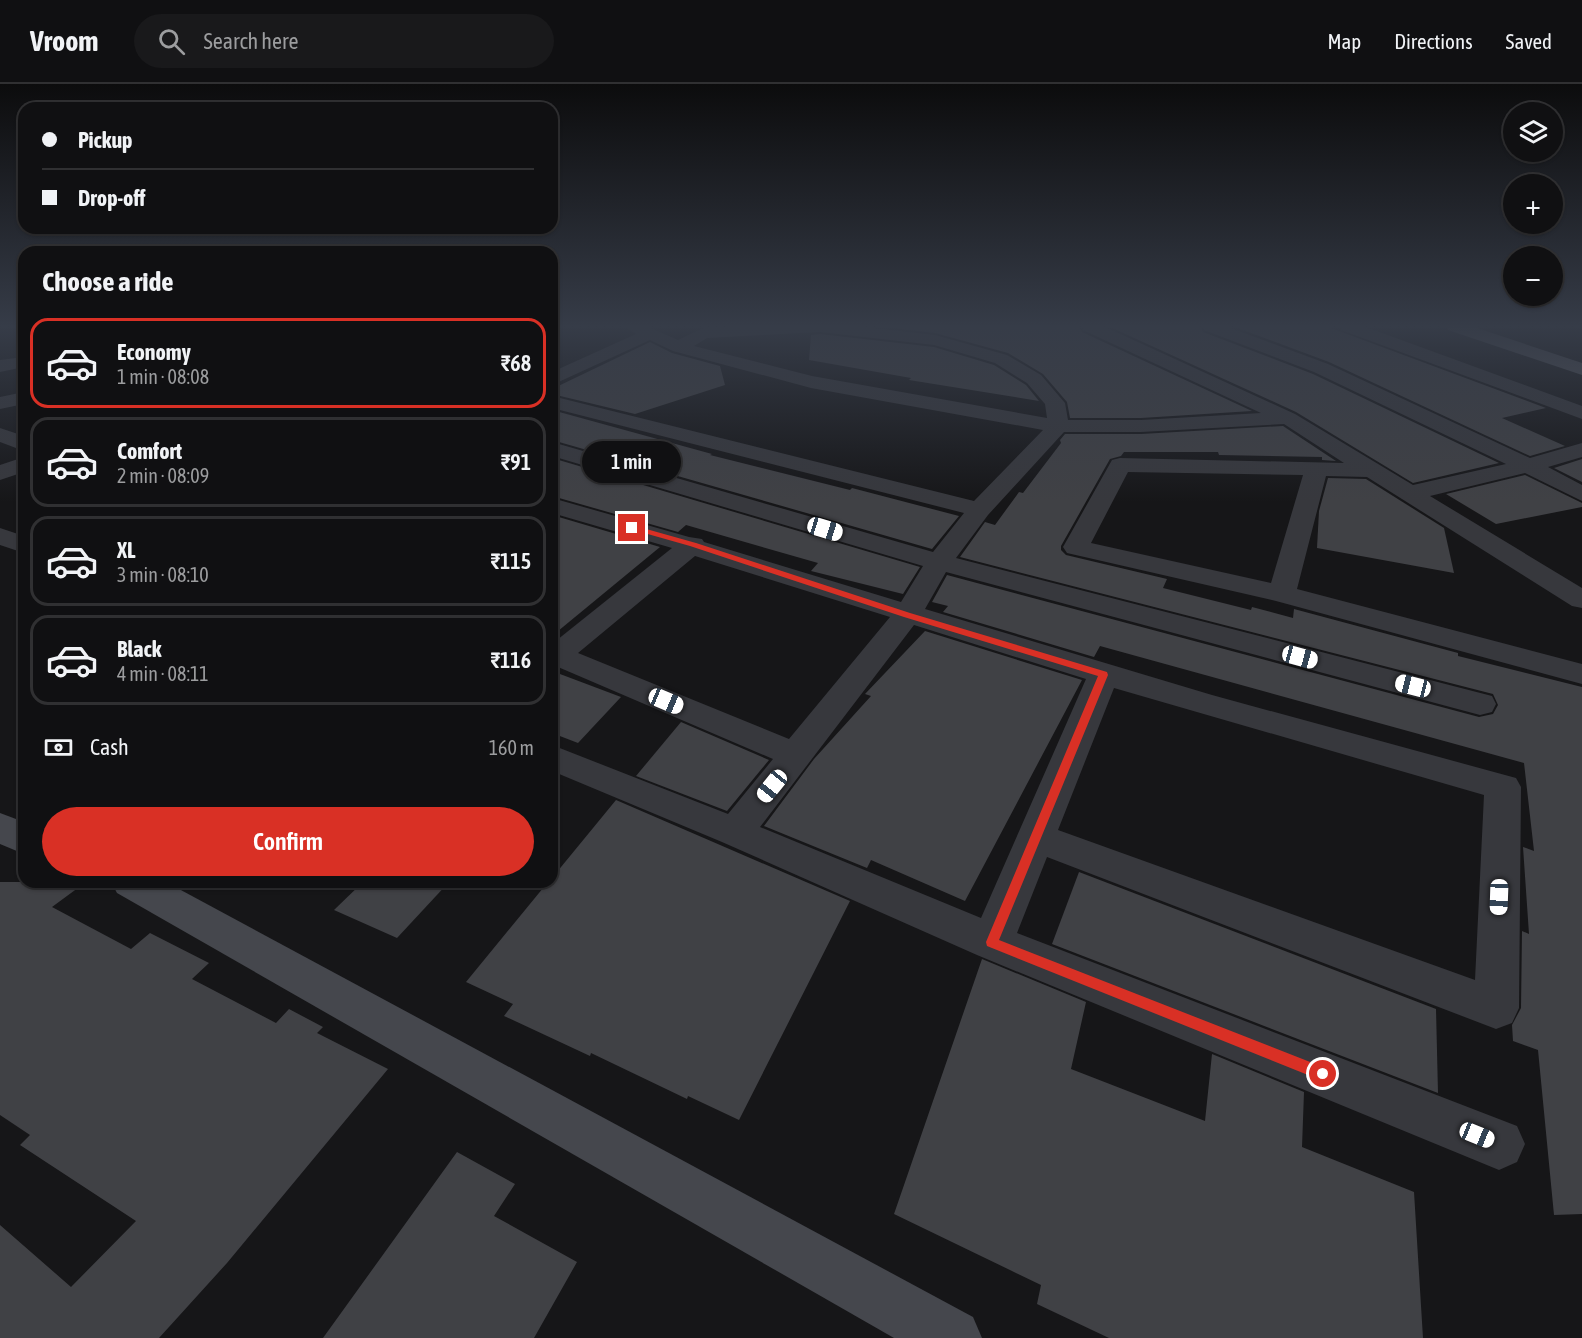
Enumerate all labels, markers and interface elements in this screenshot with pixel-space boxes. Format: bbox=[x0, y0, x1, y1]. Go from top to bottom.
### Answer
search box bbox=[134, 14, 554, 68]
text: Vroom bbox=[30, 25, 98, 57]
icon: search bbox=[155, 25, 188, 58]
text: Search here bbox=[203, 28, 298, 54]
text: Map bbox=[1327, 29, 1361, 53]
text: Directions bbox=[1394, 29, 1473, 53]
text: Saved bbox=[1506, 29, 1552, 53]
map controls bbox=[1503, 102, 1563, 306]
button: layers bbox=[1503, 102, 1563, 162]
text: Pickup bbox=[78, 127, 133, 153]
button: + bbox=[1503, 174, 1563, 234]
text: Drop-off bbox=[78, 185, 145, 211]
button: − bbox=[1503, 246, 1563, 306]
text: Choose a ride bbox=[42, 266, 174, 297]
icon: car bbox=[45, 336, 99, 390]
text: Economy bbox=[117, 339, 191, 365]
text: ₹68 bbox=[501, 350, 531, 376]
text: 1 min · 08:08 bbox=[117, 365, 209, 388]
icon: car bbox=[45, 435, 99, 489]
text: Comfort bbox=[117, 438, 182, 464]
callout: 1 min bbox=[582, 441, 682, 483]
text: ₹91 bbox=[501, 449, 531, 475]
text: 1 min bbox=[611, 450, 652, 473]
text: 2 min · 08:09 bbox=[117, 464, 209, 487]
route end bbox=[618, 514, 645, 541]
car bbox=[805, 515, 845, 543]
icon: car bbox=[45, 534, 99, 588]
text: XL bbox=[117, 537, 135, 563]
text: ₹115 bbox=[491, 548, 531, 574]
text: 3 min · 08:10 bbox=[117, 563, 209, 586]
icon: car bbox=[45, 633, 99, 687]
text: Black bbox=[117, 636, 161, 662]
car bbox=[1280, 644, 1320, 670]
text: ₹116 bbox=[491, 647, 531, 673]
text: 4 min · 08:11 bbox=[117, 662, 209, 685]
car bbox=[1393, 673, 1433, 699]
car bbox=[646, 686, 686, 716]
icon: cash bbox=[42, 731, 75, 764]
text: Cash bbox=[90, 734, 129, 760]
text: 160 m bbox=[489, 736, 534, 759]
car bbox=[754, 766, 790, 806]
button: Confirm bbox=[42, 807, 534, 876]
car bbox=[1489, 879, 1509, 915]
route start bbox=[1309, 1060, 1336, 1087]
car bbox=[1457, 1120, 1497, 1150]

